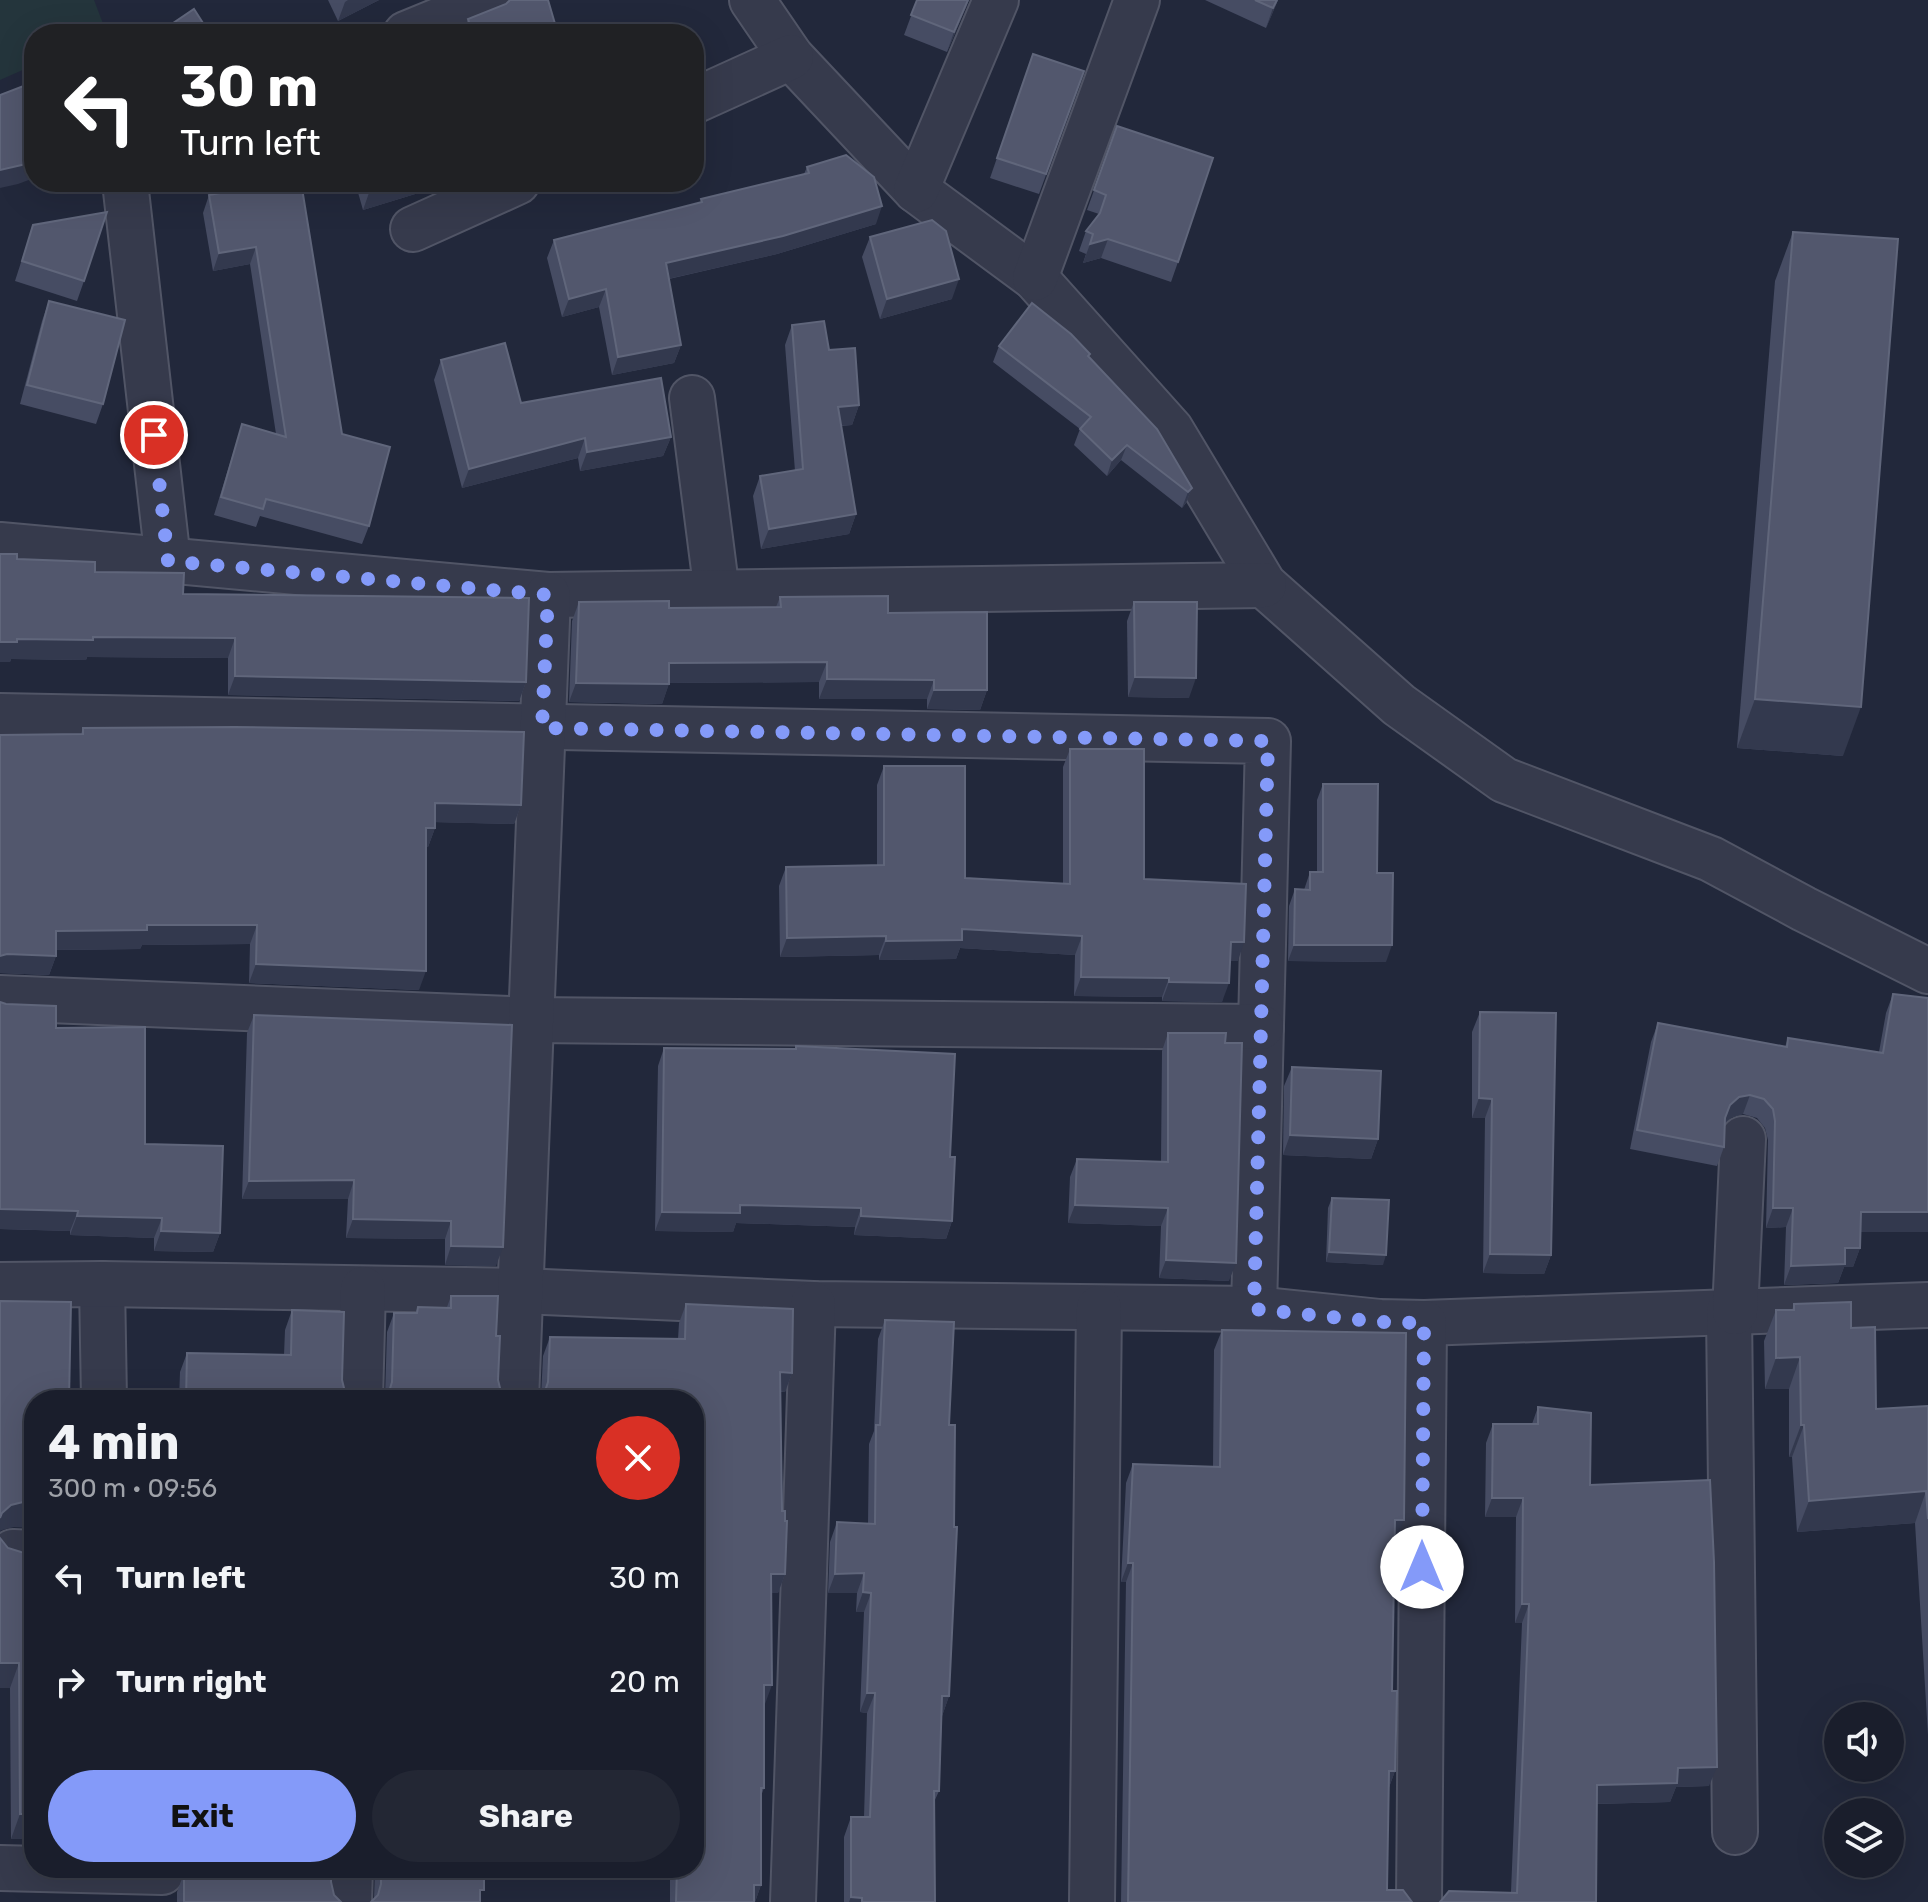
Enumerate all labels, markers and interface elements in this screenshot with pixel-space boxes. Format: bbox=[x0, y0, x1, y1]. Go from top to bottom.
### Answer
text: 30 m bbox=[180, 54, 318, 120]
icon: left bbox=[48, 56, 152, 160]
text: Turn left bbox=[180, 121, 321, 164]
pin bbox=[120, 401, 188, 469]
icon: arrive bbox=[132, 413, 176, 457]
text: 4 min bbox=[48, 1414, 180, 1471]
button: close bbox=[596, 1416, 680, 1500]
text: 300 m · 09:56 bbox=[48, 1473, 217, 1504]
position arrow bbox=[1380, 1525, 1464, 1609]
icon: left bbox=[48, 1556, 92, 1600]
text: Turn left bbox=[116, 1560, 246, 1596]
text: 30 m bbox=[609, 1560, 680, 1596]
icon: right bbox=[48, 1660, 92, 1704]
text: Turn right bbox=[116, 1664, 267, 1700]
text: 20 m bbox=[609, 1664, 680, 1700]
map controls bbox=[1824, 1702, 1904, 1878]
button: sound bbox=[1824, 1702, 1904, 1782]
button: Exit bbox=[48, 1770, 356, 1862]
button: Share bbox=[372, 1770, 680, 1862]
button: layers bbox=[1824, 1798, 1904, 1878]

